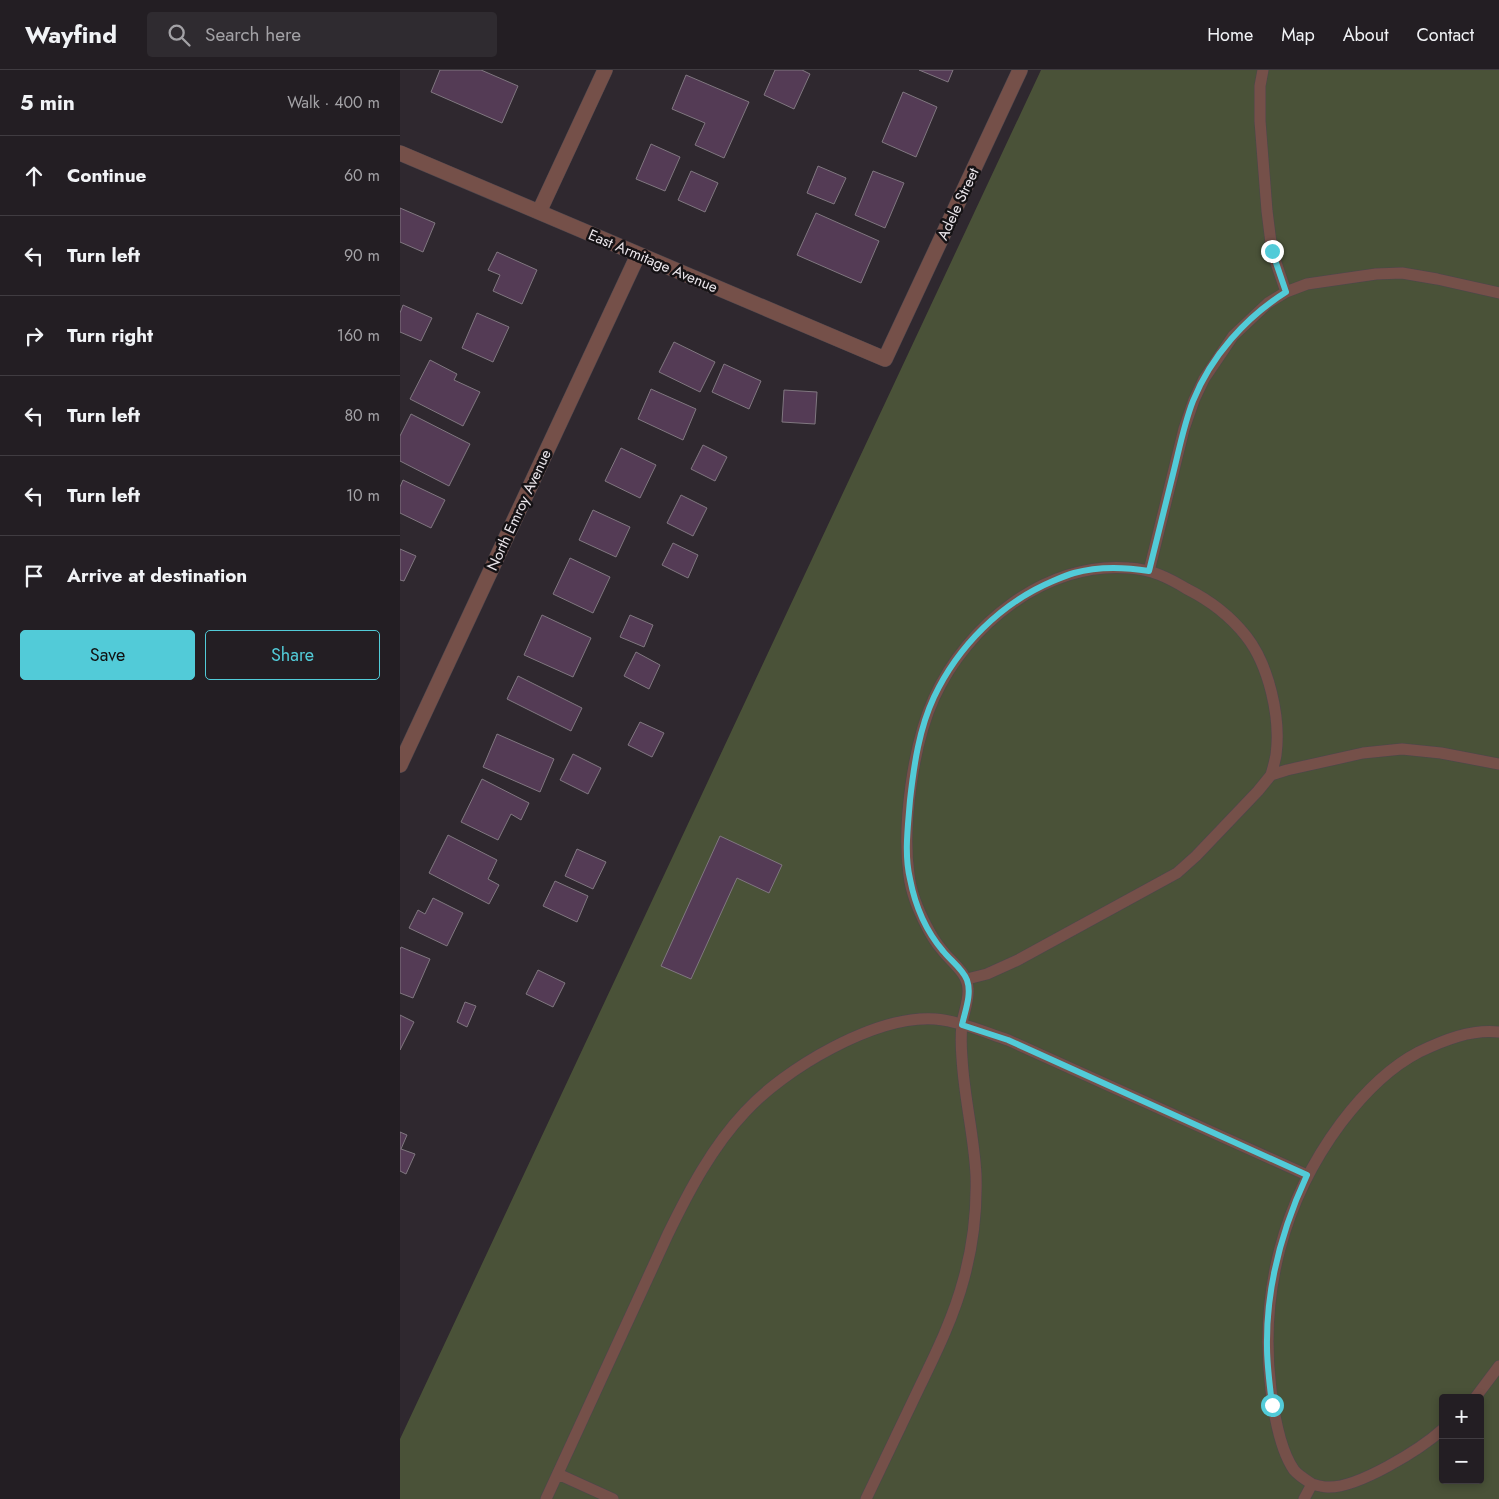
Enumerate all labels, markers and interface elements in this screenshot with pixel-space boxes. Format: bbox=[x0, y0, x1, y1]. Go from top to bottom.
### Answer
search box bbox=[147, 12, 497, 57]
text: Wayfind bbox=[25, 17, 117, 52]
icon: search bbox=[165, 21, 193, 49]
text: Search here bbox=[205, 21, 301, 48]
text: Home bbox=[1207, 22, 1253, 48]
text: Map bbox=[1281, 22, 1315, 48]
text: About bbox=[1343, 22, 1388, 48]
text: Contact bbox=[1416, 22, 1474, 48]
text: 5 min bbox=[20, 88, 75, 118]
text: Walk · 400 m bbox=[287, 91, 380, 114]
icon: ahead bbox=[20, 162, 48, 190]
text: Continue bbox=[67, 162, 146, 189]
text: 60 m bbox=[344, 164, 380, 187]
street label: Adele Street bbox=[932, 164, 985, 244]
street label: East Armitage Avenue bbox=[585, 224, 721, 298]
route end bbox=[1261, 240, 1284, 263]
icon: left bbox=[20, 242, 48, 270]
text: Turn left bbox=[67, 242, 140, 269]
text: 90 m bbox=[344, 244, 380, 267]
icon: right bbox=[20, 322, 48, 350]
text: Turn right bbox=[67, 322, 153, 349]
text: 160 m bbox=[337, 324, 380, 347]
icon: left bbox=[20, 402, 48, 430]
text: Turn left bbox=[67, 402, 140, 429]
text: 80 m bbox=[344, 404, 380, 427]
street label: North Emroy Avenue bbox=[481, 445, 557, 574]
icon: left bbox=[20, 482, 48, 510]
text: Turn left bbox=[67, 482, 140, 509]
text: 10 m bbox=[346, 484, 380, 507]
icon: arrive bbox=[20, 562, 48, 590]
text: Arrive at destination bbox=[67, 562, 247, 589]
button: Save bbox=[20, 630, 195, 680]
button: Share bbox=[205, 630, 380, 680]
route start bbox=[1261, 1394, 1284, 1417]
map controls bbox=[1439, 1394, 1484, 1484]
button: + bbox=[1439, 1394, 1484, 1439]
button: − bbox=[1439, 1439, 1484, 1484]

